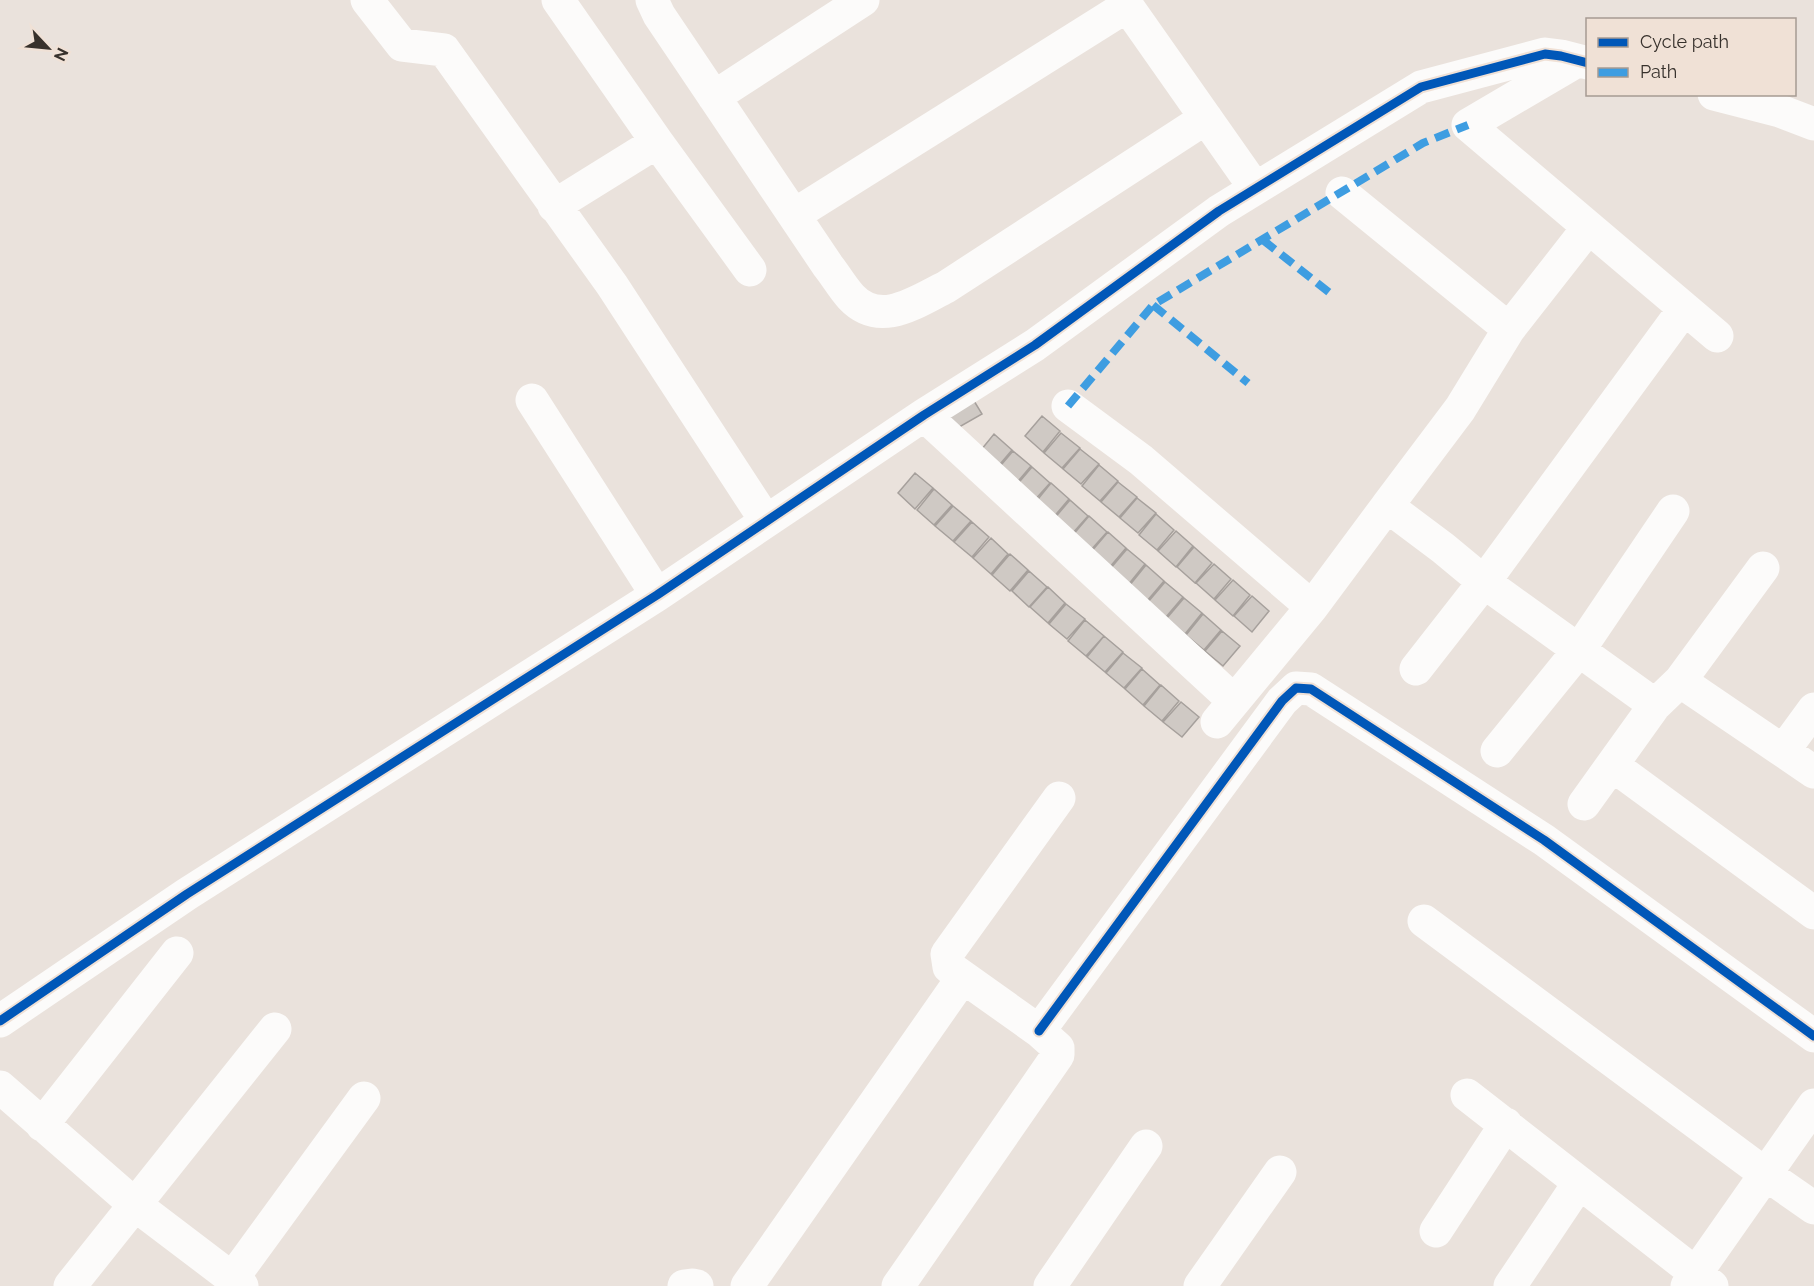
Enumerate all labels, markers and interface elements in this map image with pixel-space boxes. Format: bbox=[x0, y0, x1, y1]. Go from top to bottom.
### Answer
north arrow bbox=[18, 18, 78, 78]
legend bbox=[1586, 18, 1796, 96]
text: Cycle path bbox=[1640, 31, 1729, 52]
text: N bbox=[50, 45, 72, 64]
text: Path bbox=[1640, 61, 1677, 82]

